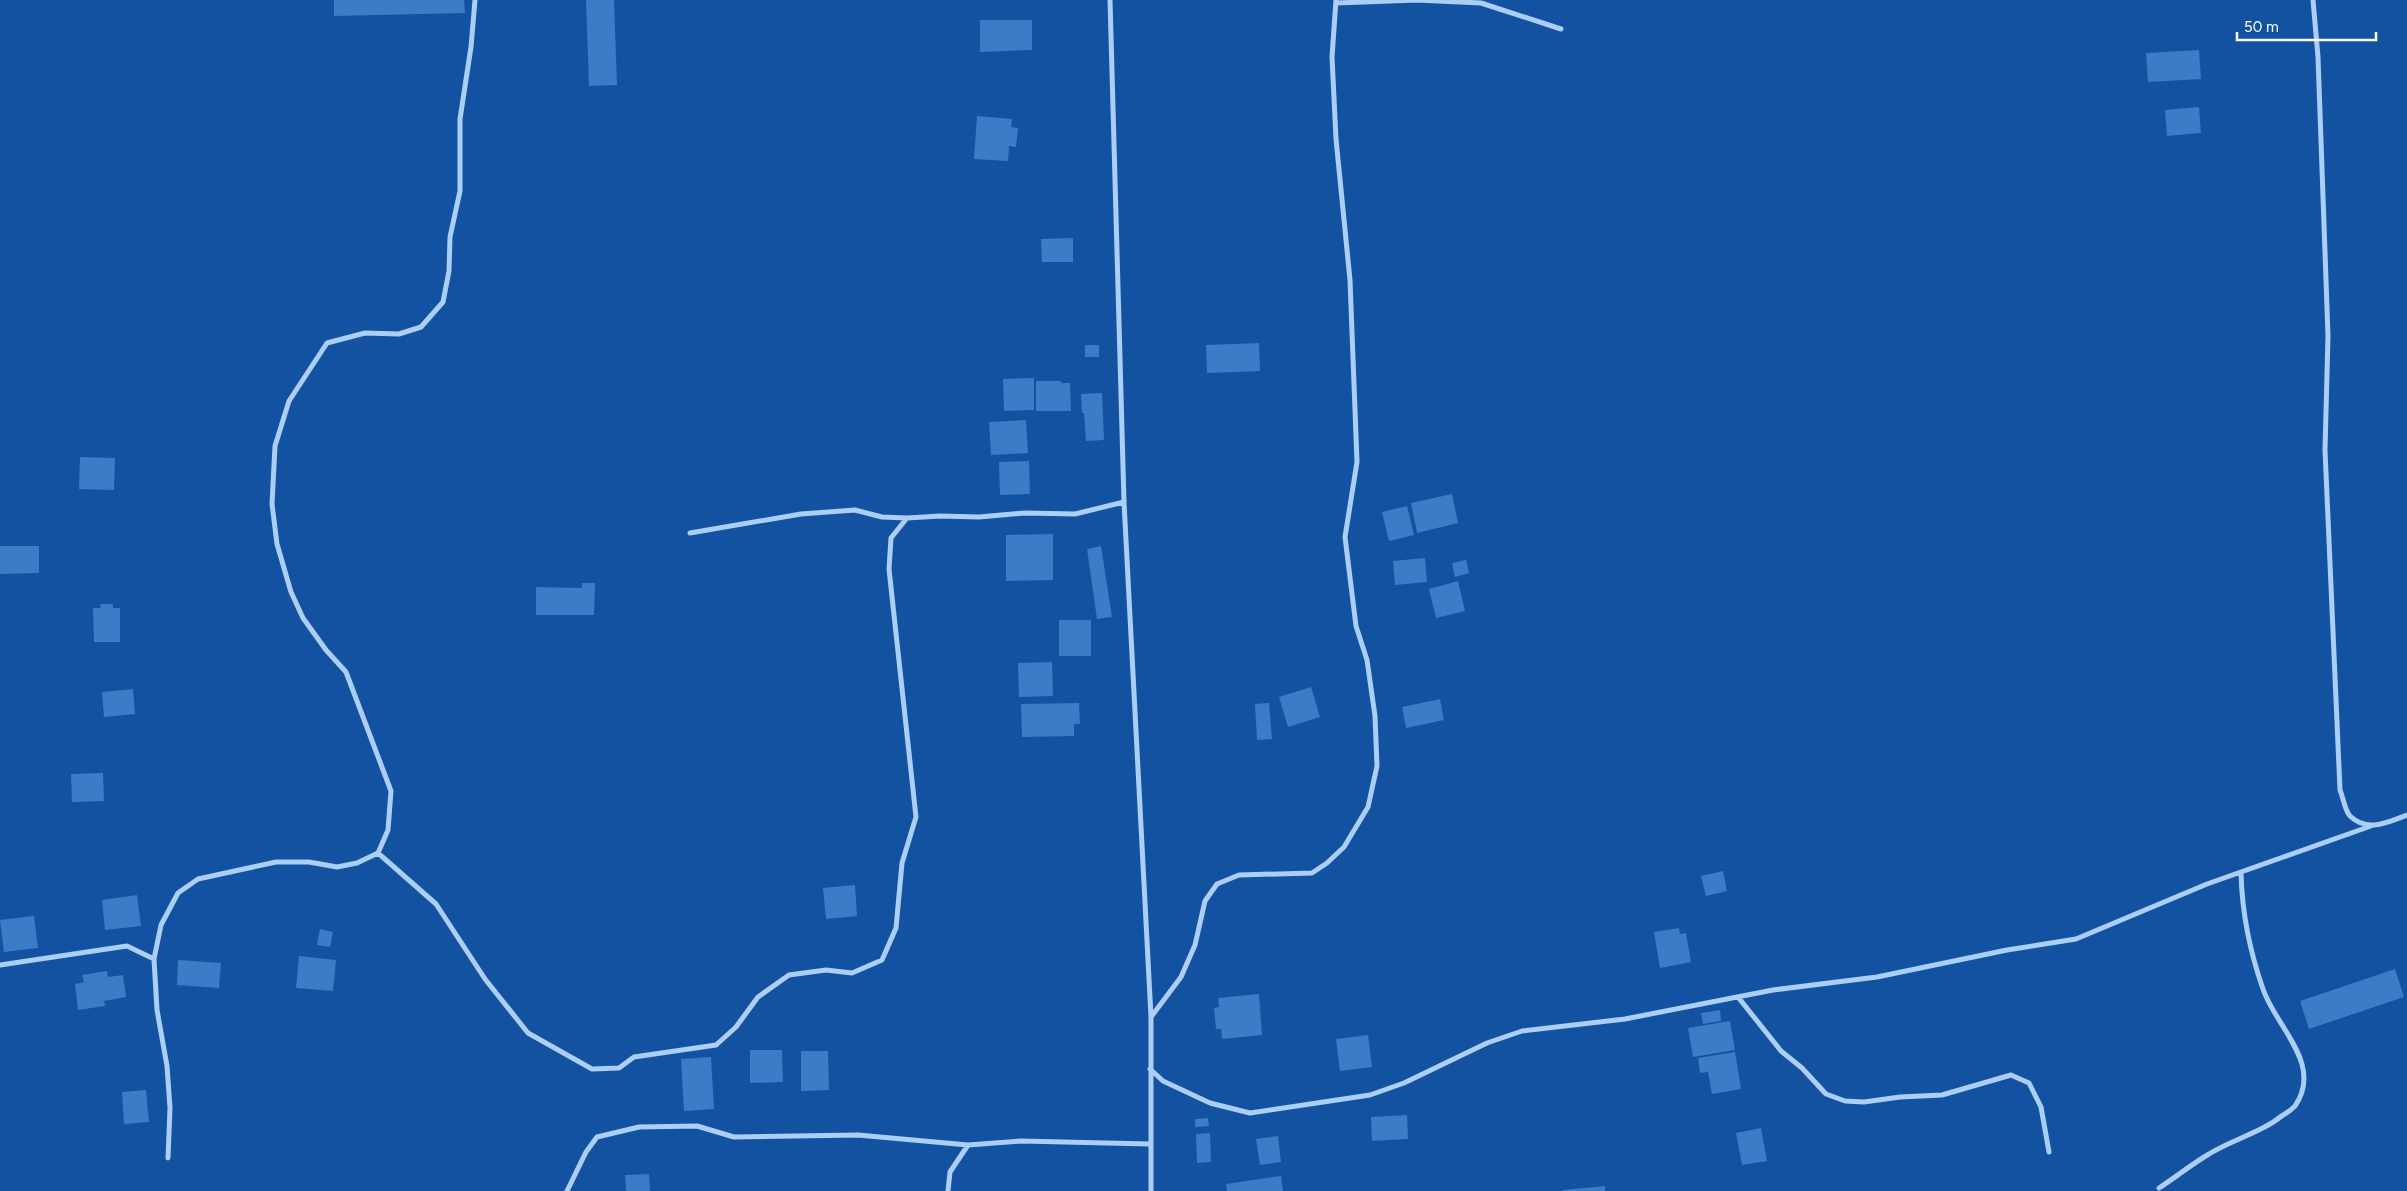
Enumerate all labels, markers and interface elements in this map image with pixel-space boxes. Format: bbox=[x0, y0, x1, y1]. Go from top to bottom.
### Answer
scale bar bbox=[2237, 10, 2376, 42]
text: 50 m bbox=[2244, 18, 2279, 36]

